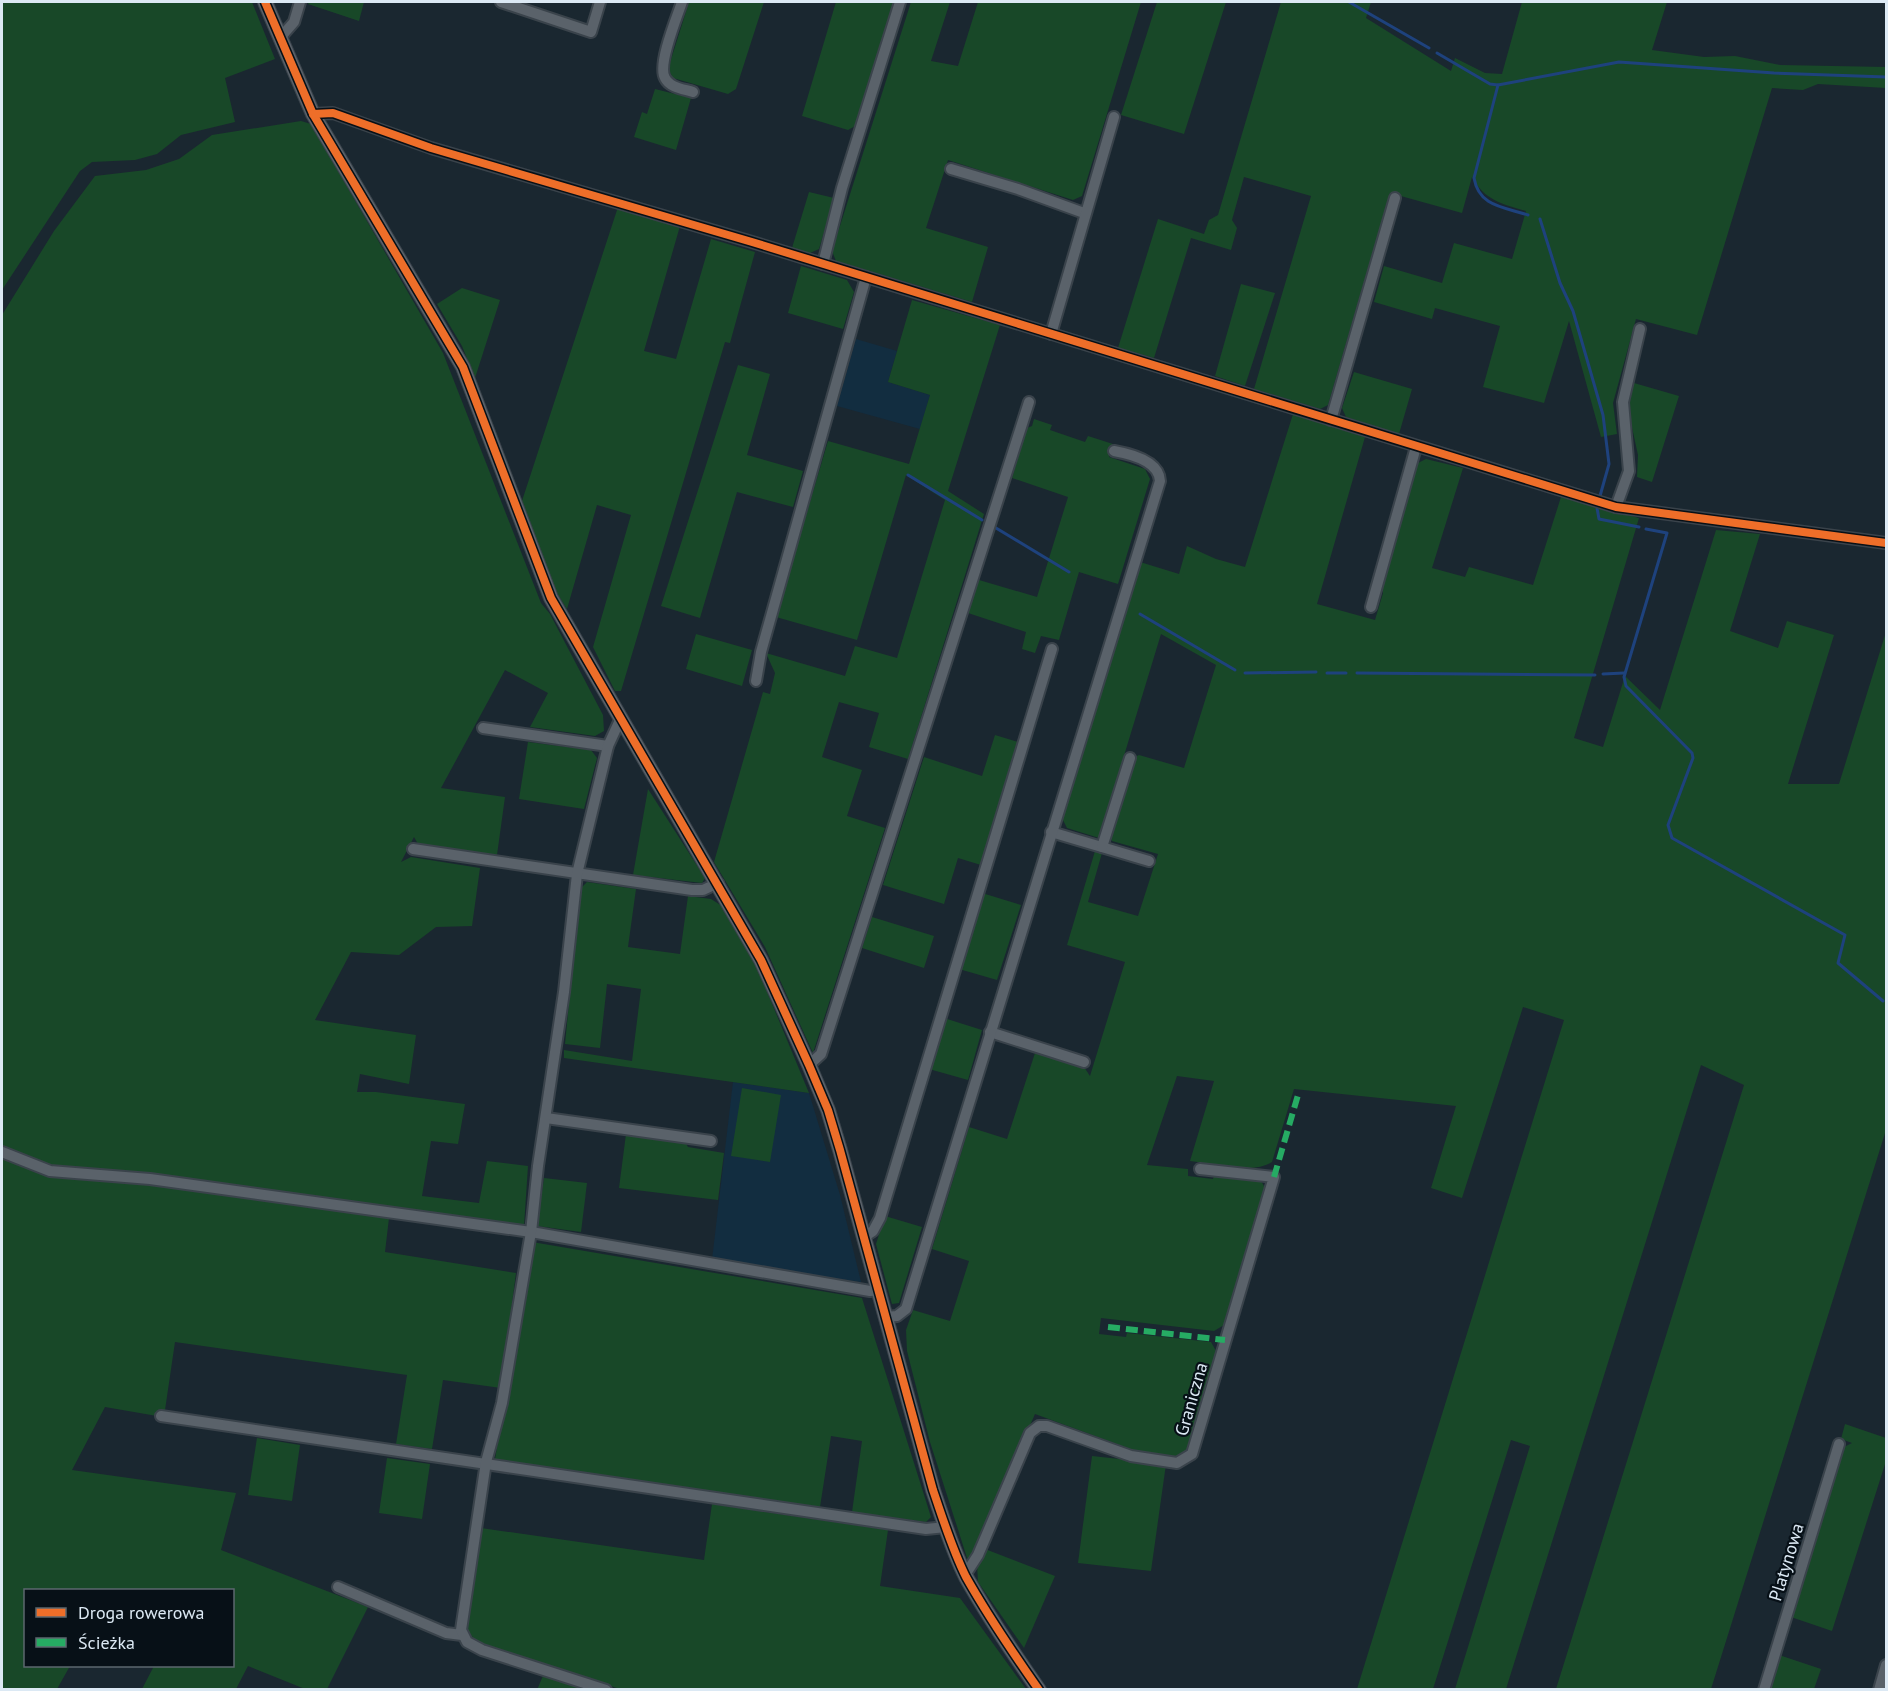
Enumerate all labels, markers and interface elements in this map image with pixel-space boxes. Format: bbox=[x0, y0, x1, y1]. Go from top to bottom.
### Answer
street label: Graniczna bbox=[1170, 1360, 1212, 1438]
street label: Platynowa bbox=[1763, 1520, 1809, 1604]
legend bbox=[24, 1589, 234, 1667]
text: Droga rowerowa bbox=[78, 1601, 204, 1624]
text: Ścieżka bbox=[78, 1631, 135, 1654]

